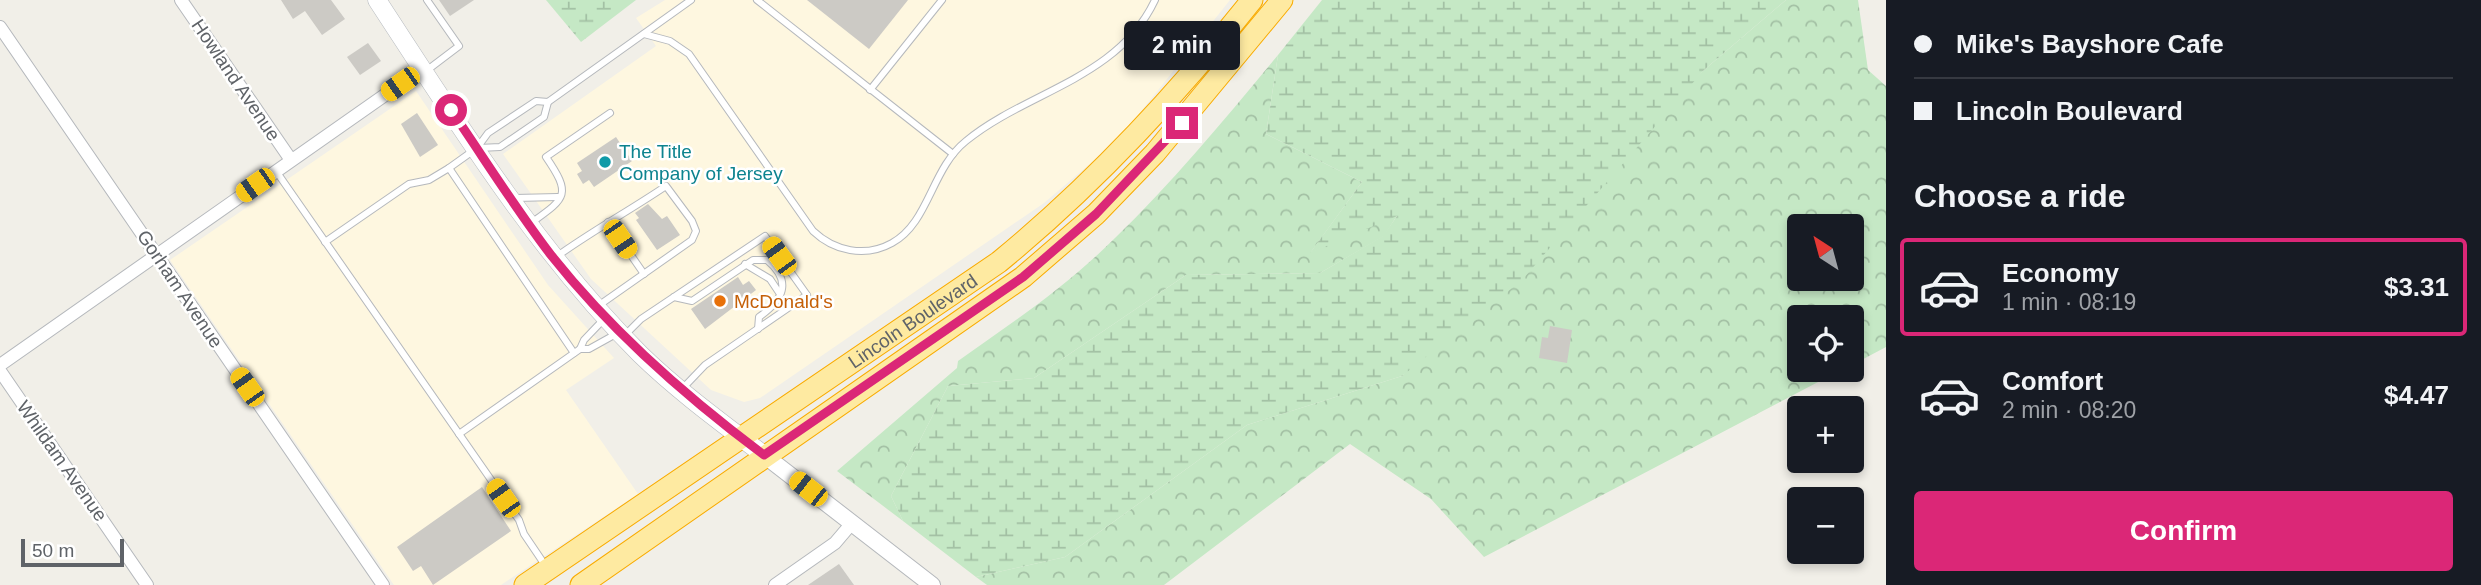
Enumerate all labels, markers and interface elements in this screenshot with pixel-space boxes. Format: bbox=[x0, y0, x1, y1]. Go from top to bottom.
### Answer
street label: Howland Avenue bbox=[188, 15, 284, 145]
callout: 2 min bbox=[1124, 22, 1240, 71]
text: Mike's Bayshore Cafe bbox=[1956, 29, 2224, 59]
text: 2 min bbox=[1152, 32, 1212, 58]
car bbox=[377, 63, 424, 105]
route start bbox=[435, 94, 467, 126]
text: Lincoln Boulevard bbox=[1956, 96, 2183, 126]
route end bbox=[1166, 107, 1198, 139]
place label: The Title Company of Jersey bbox=[619, 141, 783, 184]
marker: The Title Company of Jersey bbox=[597, 154, 613, 170]
car bbox=[232, 164, 279, 206]
text: Choose a ride bbox=[1914, 178, 2126, 214]
north arrow bbox=[1787, 214, 1864, 290]
map controls bbox=[1787, 214, 1864, 564]
car bbox=[600, 216, 641, 262]
street label: Gorham Avenue bbox=[133, 226, 227, 352]
car bbox=[759, 233, 800, 279]
icon: car bbox=[1918, 256, 1981, 319]
text: Economy bbox=[2002, 258, 2119, 288]
street label: Lincoln Boulevard bbox=[844, 270, 981, 372]
text: $3.31 bbox=[2384, 272, 2449, 302]
text: 1 min · 08:19 bbox=[2002, 289, 2136, 315]
place label: McDonald's bbox=[734, 291, 833, 312]
marker: McDonald's bbox=[712, 293, 728, 309]
button: locate bbox=[1787, 305, 1864, 382]
car bbox=[227, 364, 268, 410]
icon: car bbox=[1918, 364, 1981, 427]
text: Comfort bbox=[2002, 366, 2103, 396]
text: $4.47 bbox=[2384, 380, 2449, 410]
button: + bbox=[1787, 396, 1864, 473]
street label: Whildam Avenue bbox=[13, 397, 111, 525]
text: 2 min · 08:20 bbox=[2002, 397, 2136, 423]
car bbox=[785, 468, 832, 510]
car bbox=[483, 475, 524, 521]
button: − bbox=[1787, 487, 1864, 564]
button: Confirm bbox=[1914, 491, 2453, 571]
scale bar bbox=[21, 536, 124, 568]
text: 50 m bbox=[32, 540, 74, 561]

